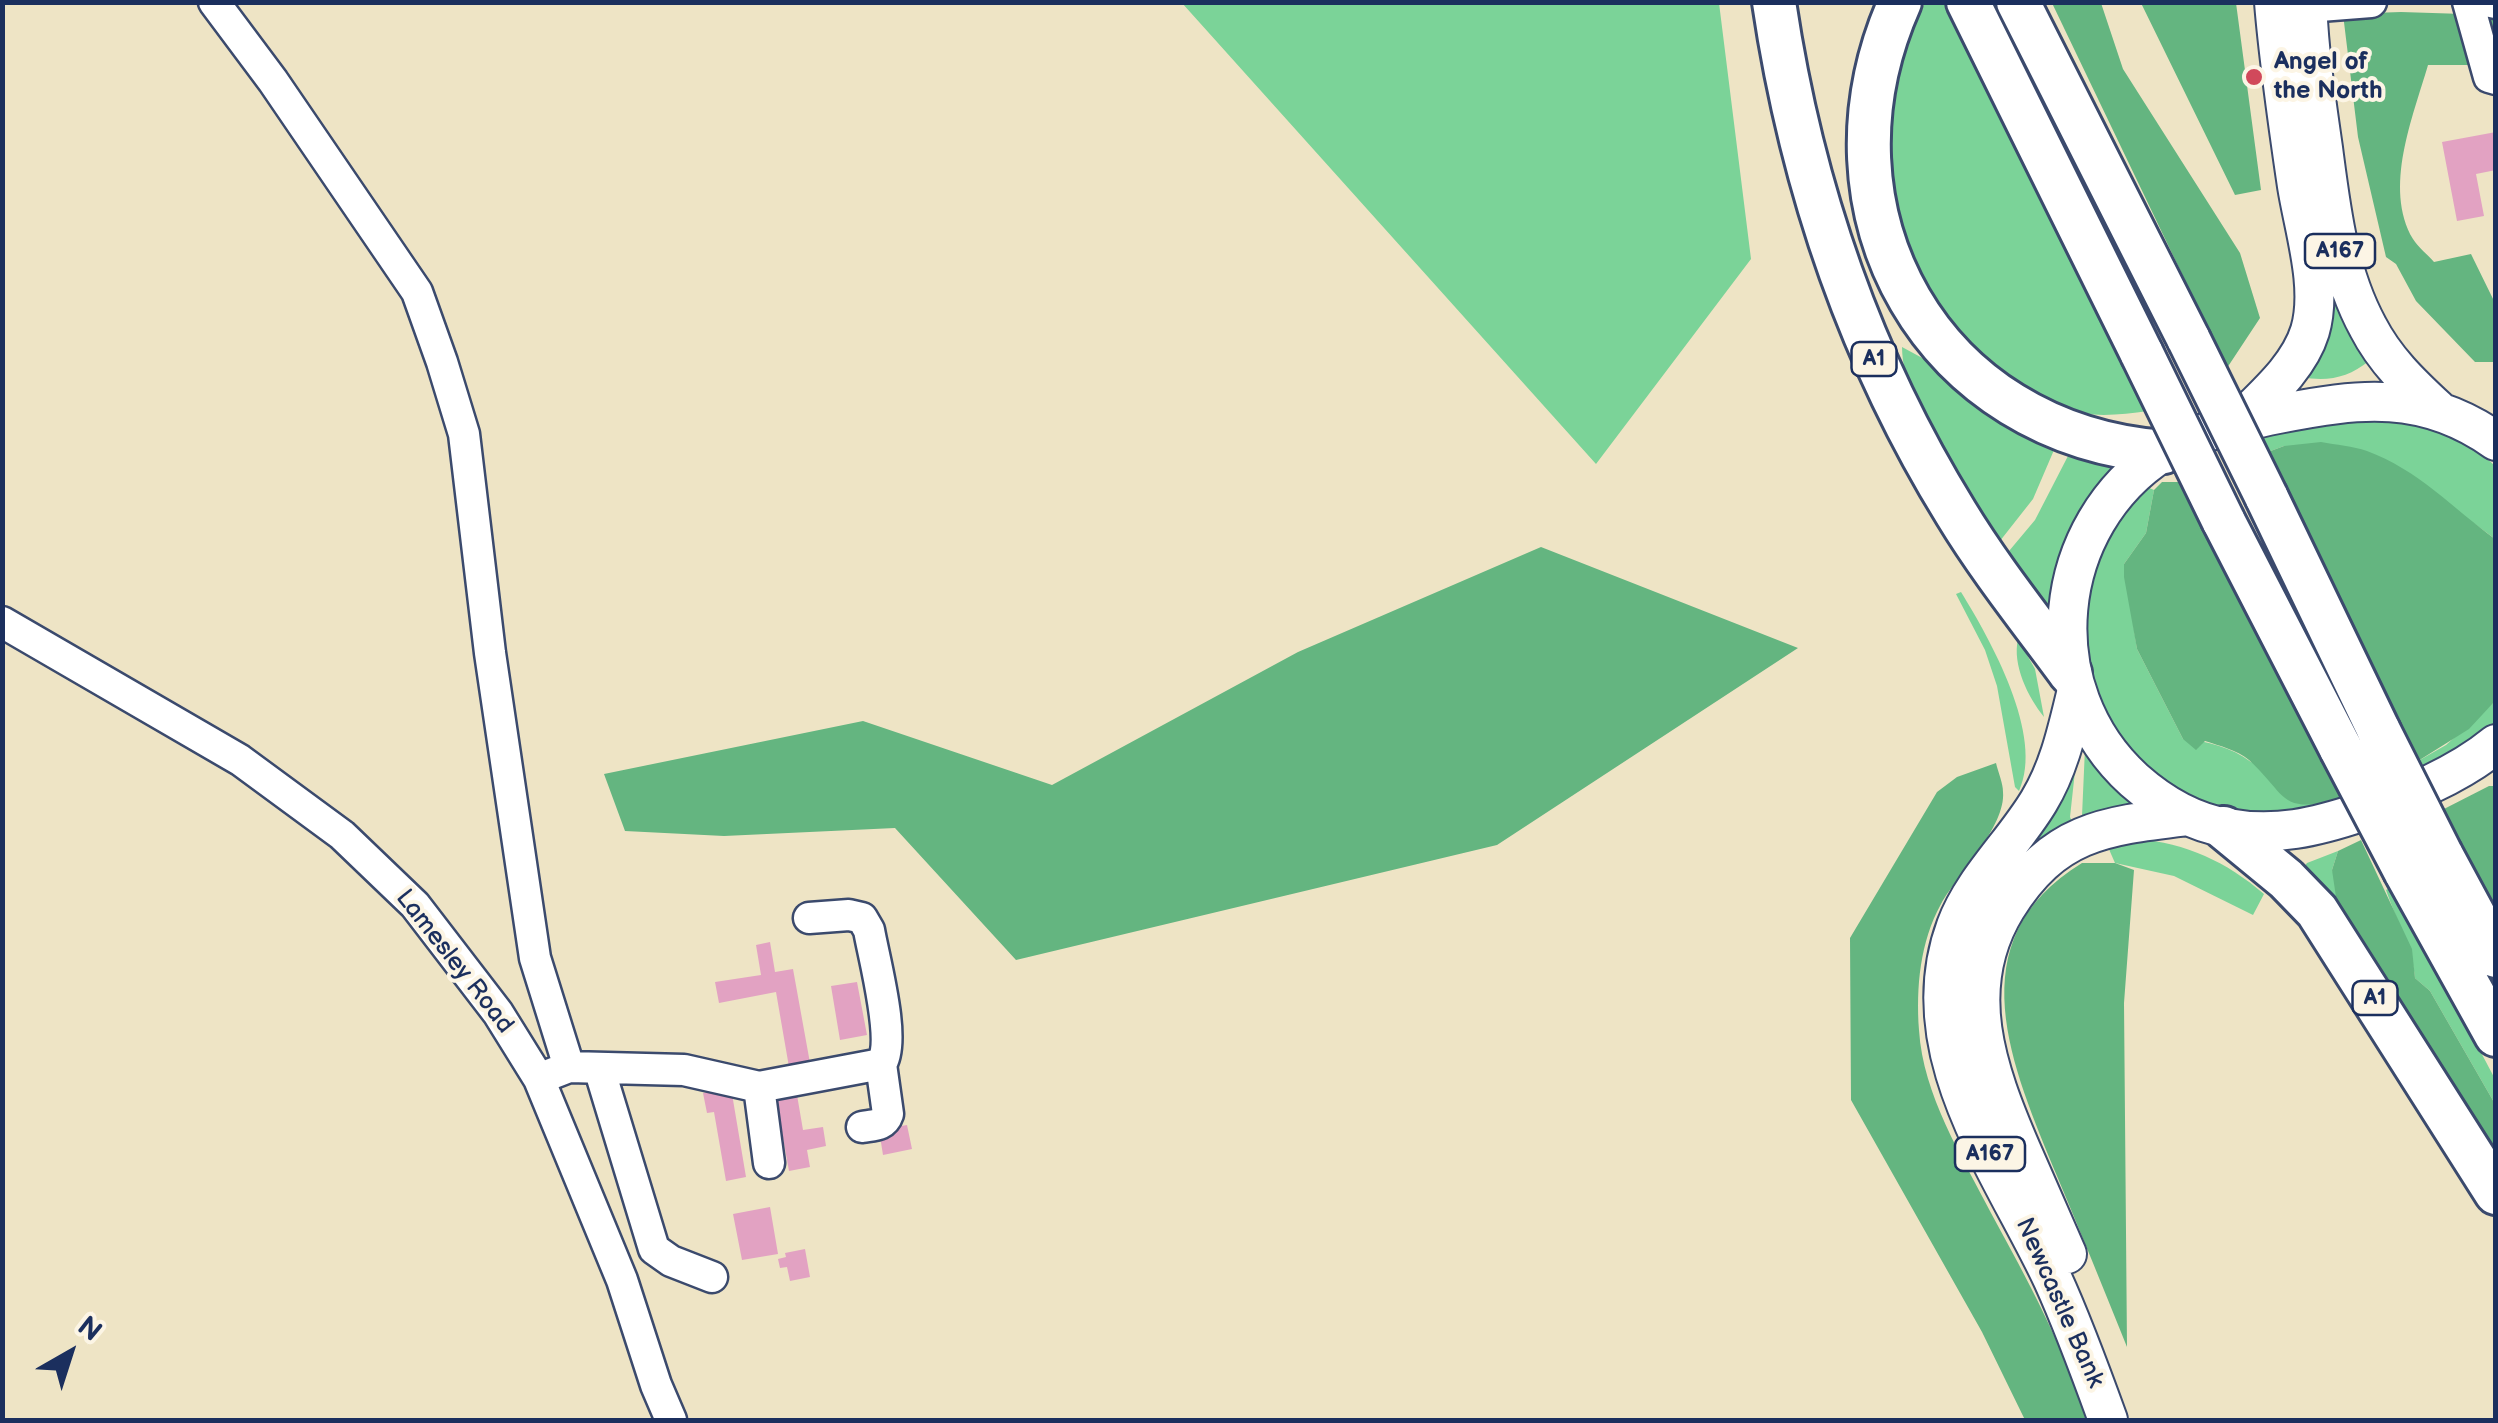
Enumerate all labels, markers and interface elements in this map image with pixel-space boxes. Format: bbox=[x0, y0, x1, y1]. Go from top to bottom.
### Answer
place label: Angel of the North bbox=[2274, 48, 2383, 107]
marker: Angel of the North bbox=[2243, 66, 2265, 88]
road number: A167 bbox=[2305, 234, 2375, 268]
road number: A1 bbox=[1852, 342, 1896, 376]
street label: Lamesley Road bbox=[389, 884, 519, 1040]
road number: A1 bbox=[2352, 981, 2398, 1015]
road number: A167 bbox=[1955, 1137, 2025, 1171]
street label: Newcastle Bank bbox=[2008, 1214, 2110, 1392]
north arrow bbox=[20, 1303, 120, 1403]
text: N bbox=[71, 1310, 108, 1349]

